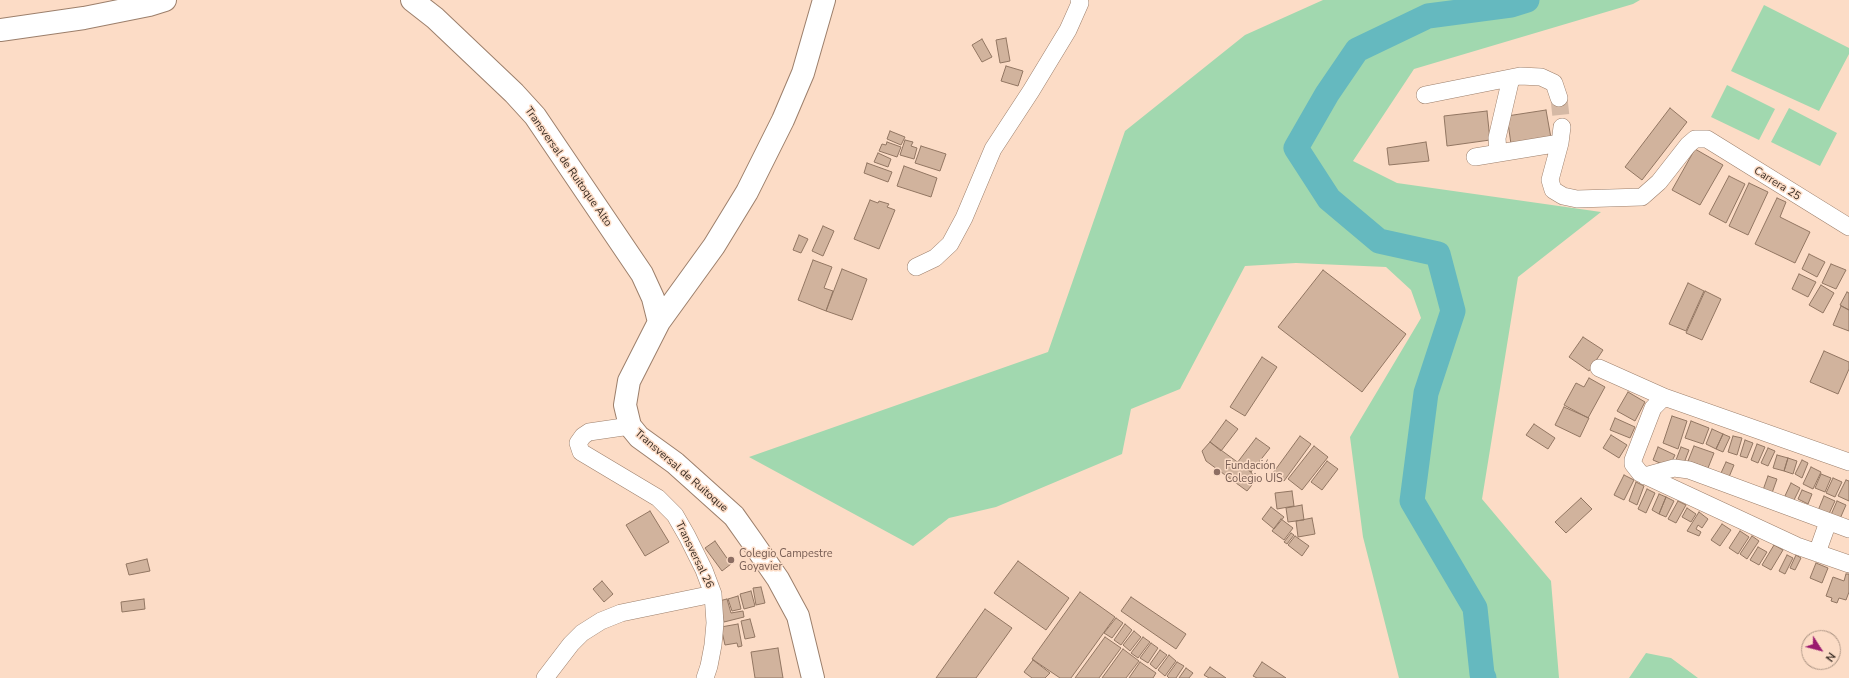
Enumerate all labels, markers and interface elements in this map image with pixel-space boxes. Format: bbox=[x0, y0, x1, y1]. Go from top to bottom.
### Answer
street label: Transversal de Ruitoque Alto bbox=[522, 105, 614, 229]
street label: Carrera 25 bbox=[1751, 165, 1803, 203]
street label: Transversal de Ruitoque bbox=[632, 427, 730, 515]
place label: Fundación Colegio UIS bbox=[1225, 459, 1283, 485]
marker: Fundación Colegio UIS bbox=[1212, 467, 1222, 477]
street label: Transversal 26 bbox=[672, 519, 716, 591]
place label: Colegio Campestre Goyavier bbox=[739, 547, 833, 573]
marker: Colegio Campestre Goyavier bbox=[726, 555, 736, 565]
north arrow bbox=[1801, 630, 1841, 670]
text: N bbox=[1822, 649, 1839, 664]

